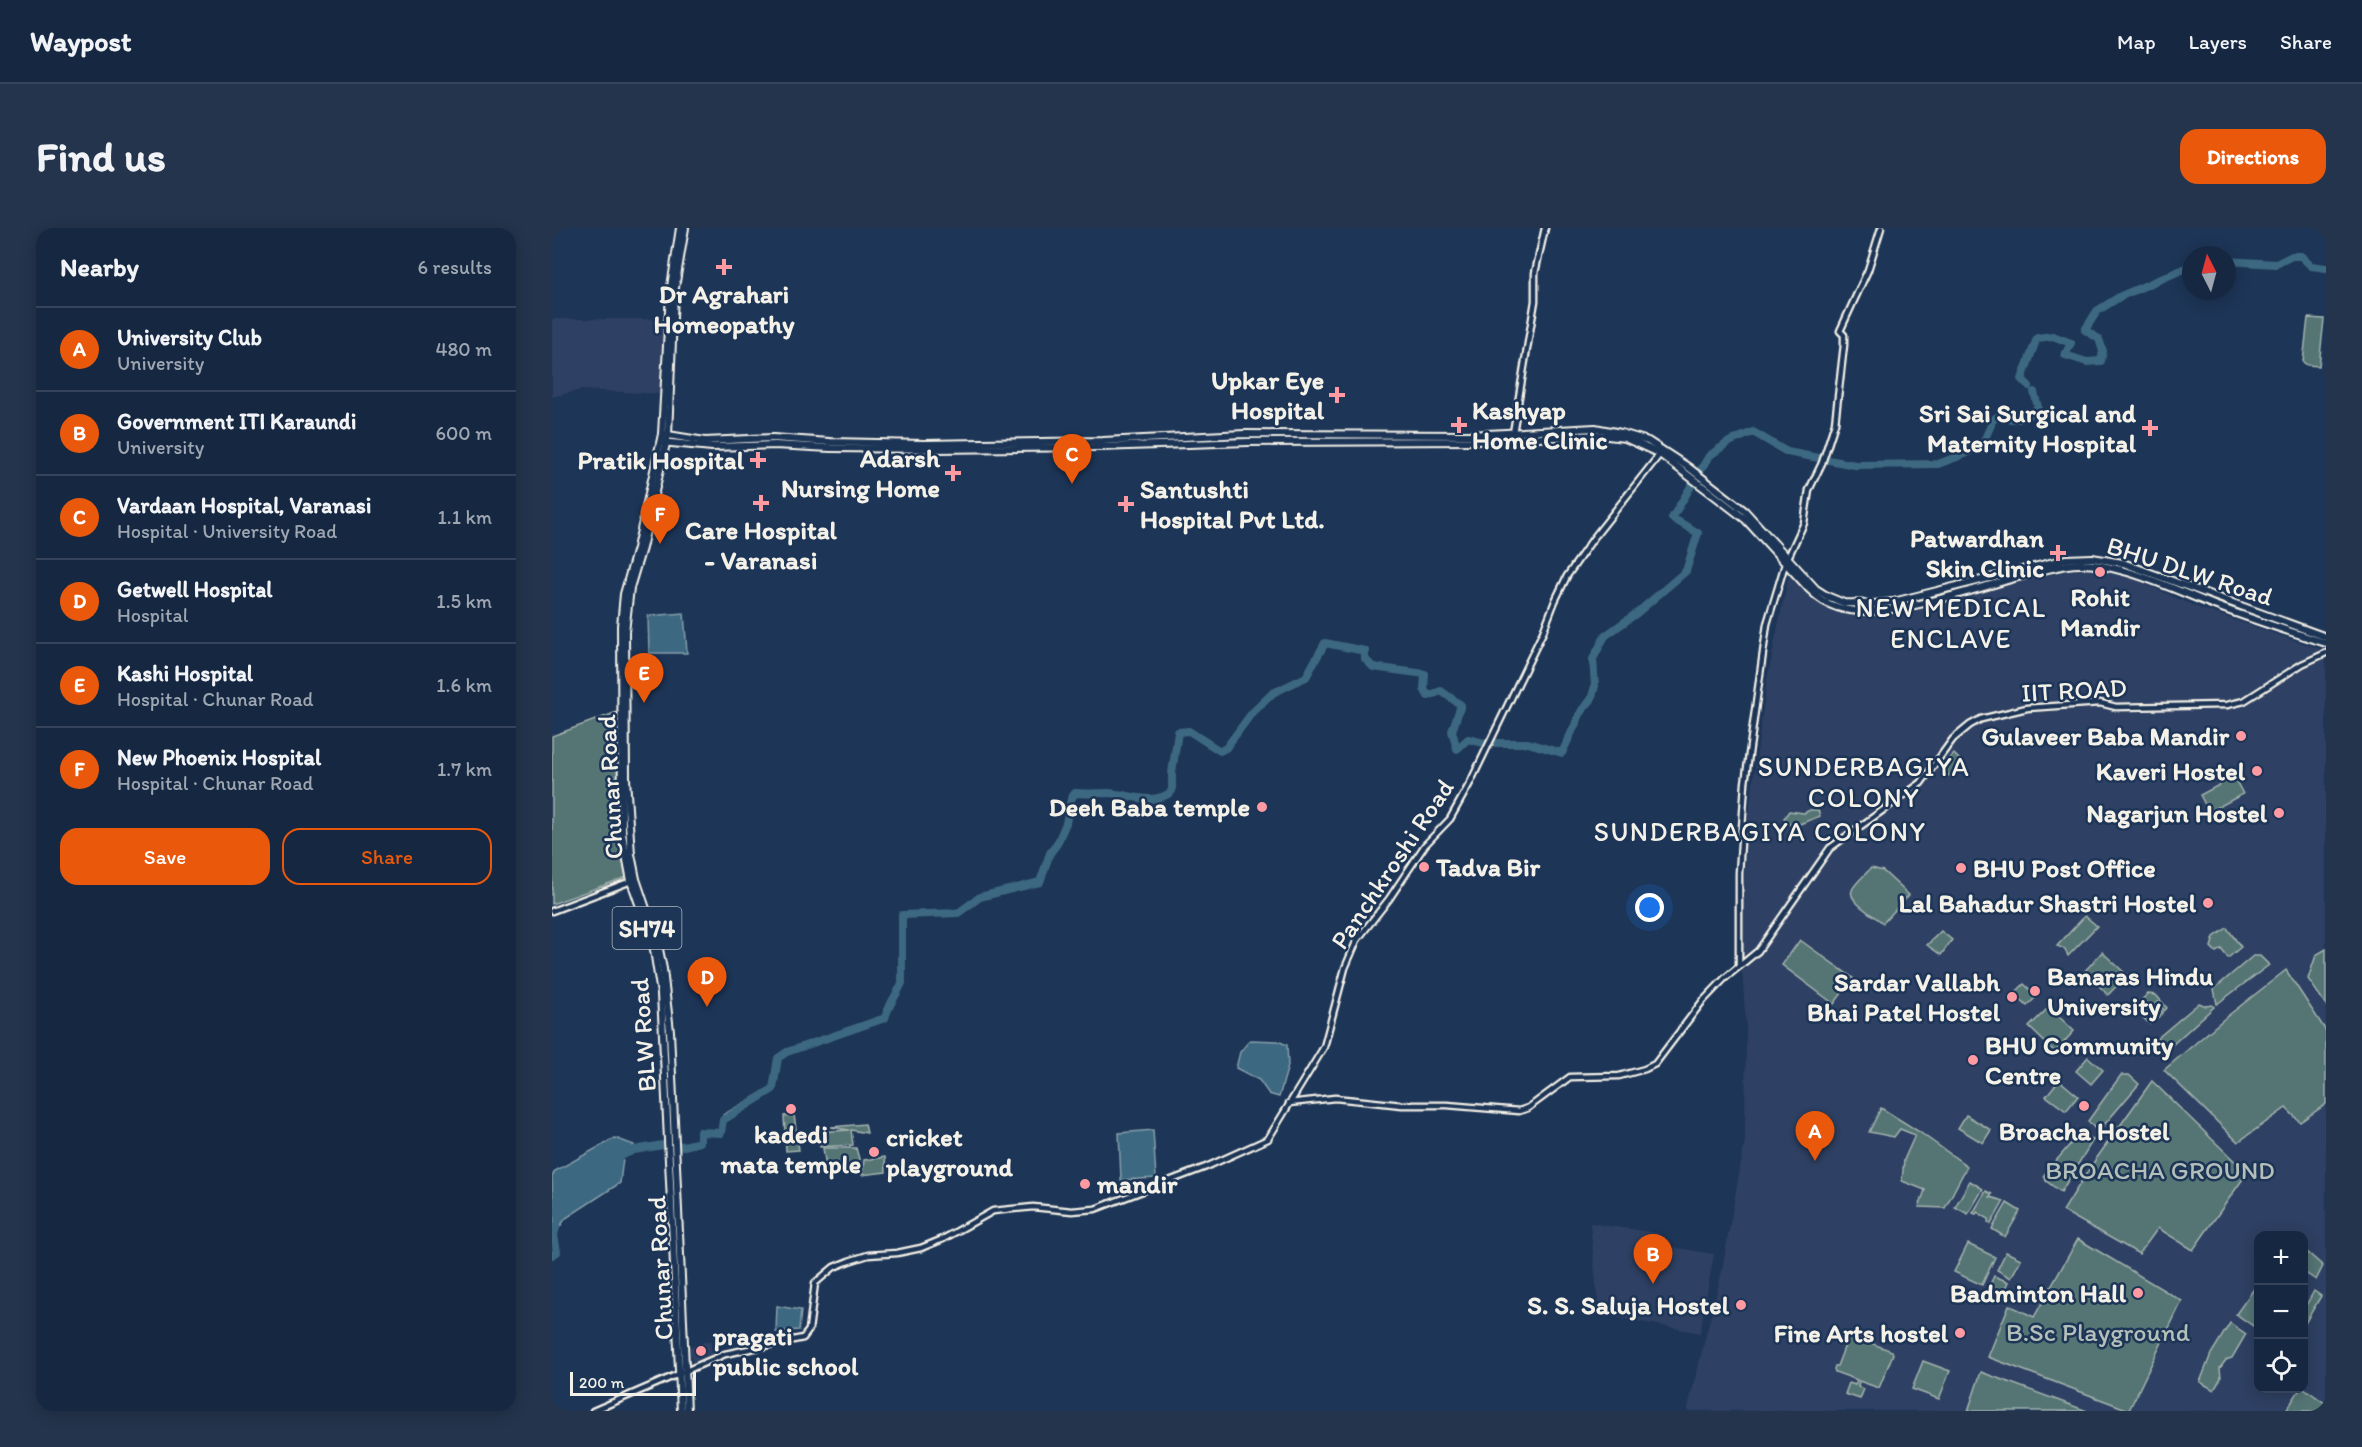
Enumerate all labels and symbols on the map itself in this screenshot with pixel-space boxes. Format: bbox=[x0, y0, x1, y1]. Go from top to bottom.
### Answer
north arrow bbox=[2182, 246, 2236, 300]
marker: Dr Agrahari Homeopathy bbox=[715, 258, 733, 276]
place label: Dr Agrahari Homeopathy bbox=[653, 278, 795, 340]
place label: Upkar Eye Hospital bbox=[1211, 364, 1325, 426]
marker: Upkar Eye Hospital bbox=[1328, 386, 1346, 404]
place label: Kashyap Home Clinic bbox=[1472, 394, 1608, 456]
place label: Sri Sai Surgical and Maternity Hospital bbox=[1919, 397, 2137, 459]
marker: Kashyap Home Clinic bbox=[1450, 416, 1468, 434]
marker: Sri Sai Surgical and Maternity Hospital bbox=[2141, 419, 2159, 437]
pin: C bbox=[1052, 434, 1092, 484]
place label: Adarsh Nursing Home bbox=[781, 442, 941, 504]
place label: Pratik Hospital bbox=[577, 444, 745, 476]
marker: Pratik Hospital bbox=[749, 451, 767, 469]
marker: Adarsh Nursing Home bbox=[944, 464, 962, 482]
place label: Santushti Hospital Pvt Ltd. bbox=[1140, 473, 1325, 535]
pin: F bbox=[640, 494, 680, 544]
marker: Care Hospital - Varanasi bbox=[752, 494, 770, 512]
marker: Santushti Hospital Pvt Ltd. bbox=[1117, 495, 1135, 513]
place label: Care Hospital - Varanasi bbox=[685, 514, 838, 576]
place label: Patwardhan Skin Clinic bbox=[1910, 522, 2044, 584]
street label: BHU DLW Road bbox=[2103, 529, 2278, 613]
marker: Patwardhan Skin Clinic bbox=[2049, 544, 2067, 562]
marker: Rohit Mandir bbox=[2093, 565, 2107, 579]
place label: Rohit Mandir bbox=[2060, 581, 2140, 643]
district label: NEW MEDICAL ENCLAVE bbox=[1855, 591, 2047, 655]
pin: E bbox=[624, 654, 664, 703]
street label: IIT ROAD bbox=[2020, 671, 2128, 709]
street label: Chunar Road bbox=[590, 713, 630, 860]
place label: Gulaveer Baba Mandir bbox=[1981, 720, 2230, 752]
marker: Gulaveer Baba Mandir bbox=[2234, 729, 2248, 743]
district label: SUNDERBAGIYA COLONY bbox=[1758, 750, 1970, 814]
place label: Kaveri Hostel bbox=[2096, 755, 2246, 787]
marker: Kaveri Hostel bbox=[2250, 764, 2264, 778]
street label: Panchkroshi Road bbox=[1323, 773, 1461, 955]
place label: Deeh Baba temple bbox=[1049, 791, 1250, 823]
place label: Nagarjun Hostel bbox=[2086, 797, 2268, 829]
marker: Deeh Baba temple bbox=[1255, 800, 1269, 814]
marker: Nagarjun Hostel bbox=[2272, 806, 2286, 820]
district label: SUNDERBAGIYA COLONY bbox=[1594, 815, 1926, 848]
place label: Tadva Bir bbox=[1435, 851, 1541, 883]
place label: BHU Post Office bbox=[1973, 852, 2156, 884]
marker: Tadva Bir bbox=[1417, 860, 1431, 874]
marker: BHU Post Office bbox=[1954, 861, 1968, 875]
place label: Lal Bahadur Shastri Hostel bbox=[1899, 887, 2197, 919]
your location bbox=[1635, 893, 1664, 922]
marker: Lal Bahadur Shastri Hostel bbox=[2201, 896, 2215, 910]
road number: SH74 bbox=[612, 907, 682, 949]
pin: D bbox=[688, 958, 726, 1007]
place label: Banaras Hindu University bbox=[2047, 960, 2214, 1022]
place label: Sardar Vallabh Bhai Patel Hostel bbox=[1807, 966, 2001, 1028]
street label: BLW Road bbox=[623, 976, 663, 1093]
marker: Banaras Hindu University bbox=[2028, 984, 2042, 998]
marker: Sardar Vallabh Bhai Patel Hostel bbox=[2005, 990, 2019, 1004]
place label: BHU Community Centre bbox=[1985, 1029, 2174, 1091]
marker: BHU Community Centre bbox=[1966, 1053, 1980, 1067]
marker: Broacha Hostel bbox=[2077, 1099, 2091, 1113]
marker: kadedi mata temple bbox=[784, 1102, 798, 1116]
pin: A bbox=[1796, 1112, 1834, 1161]
place label: Broacha Hostel bbox=[1999, 1115, 2170, 1147]
place label: kadedi mata temple bbox=[720, 1118, 861, 1180]
place label: cricket playground bbox=[885, 1121, 1014, 1183]
marker: cricket playground bbox=[867, 1145, 881, 1159]
park label: BROACHA GROUND bbox=[2045, 1154, 2275, 1186]
place label: mandir bbox=[1096, 1168, 1178, 1200]
marker: mandir bbox=[1078, 1177, 1092, 1191]
street label: Chunar Road bbox=[640, 1194, 680, 1341]
pin: B bbox=[1634, 1234, 1672, 1284]
place label: Badminton Hall bbox=[1950, 1277, 2127, 1309]
marker: Badminton Hall bbox=[2131, 1286, 2145, 1300]
place label: S. S. Saluja Hostel bbox=[1527, 1289, 1730, 1321]
marker: S. S. Saluja Hostel bbox=[1734, 1298, 1748, 1312]
park label: B.Sc Playground bbox=[2006, 1316, 2191, 1348]
place label: Fine Arts hostel bbox=[1774, 1317, 1949, 1349]
place label: pragati public school bbox=[712, 1320, 859, 1382]
marker: Fine Arts hostel bbox=[1953, 1326, 1967, 1340]
marker: pragati public school bbox=[694, 1344, 708, 1358]
scale bar bbox=[570, 1369, 696, 1396]

